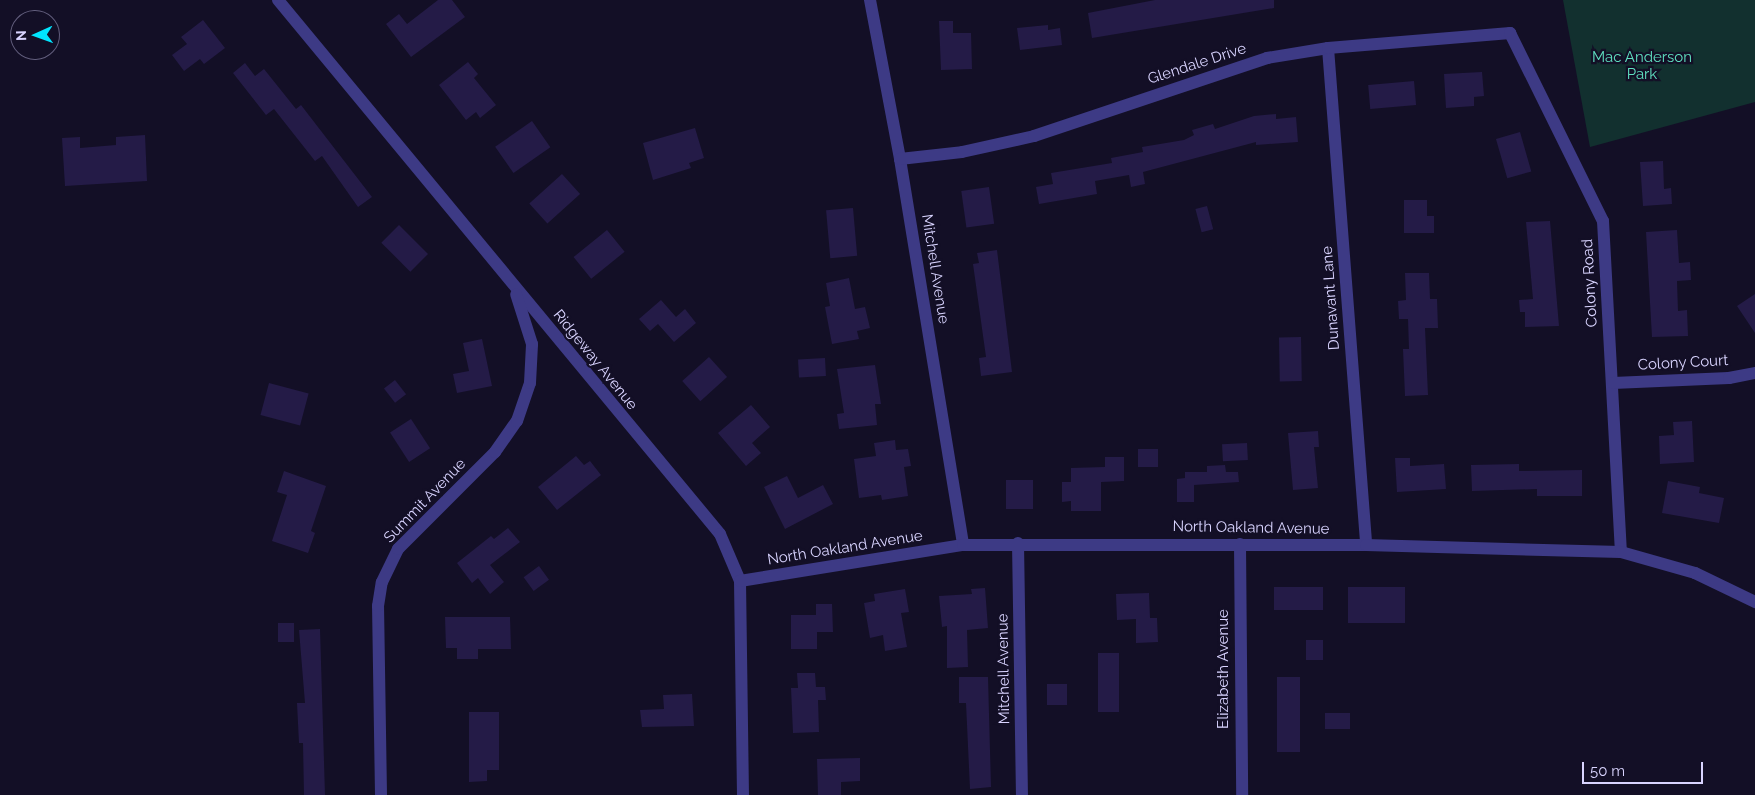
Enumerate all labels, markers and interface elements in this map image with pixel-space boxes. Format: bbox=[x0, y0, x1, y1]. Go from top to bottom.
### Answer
north arrow bbox=[10, 10, 60, 60]
text: N bbox=[13, 30, 29, 41]
street label: Glendale Drive bbox=[1146, 40, 1248, 88]
park label: Mac Anderson Park bbox=[1592, 48, 1692, 83]
street label: Mitchell Avenue bbox=[917, 212, 953, 326]
street label: Colony Road bbox=[1579, 238, 1601, 328]
street label: Dunavant Lane bbox=[1318, 245, 1344, 351]
street label: Ridgeway Avenue bbox=[549, 306, 641, 414]
street label: Colony Court bbox=[1637, 352, 1729, 374]
street label: Summit Avenue bbox=[380, 455, 470, 547]
street label: North Oakland Avenue bbox=[1172, 518, 1330, 538]
street label: North Oakland Avenue bbox=[766, 527, 924, 569]
street label: Elizabeth Avenue bbox=[1215, 609, 1233, 729]
street label: Mitchell Avenue bbox=[994, 613, 1014, 725]
scale bar bbox=[1585, 752, 1706, 784]
text: 50 m bbox=[1590, 762, 1625, 780]

